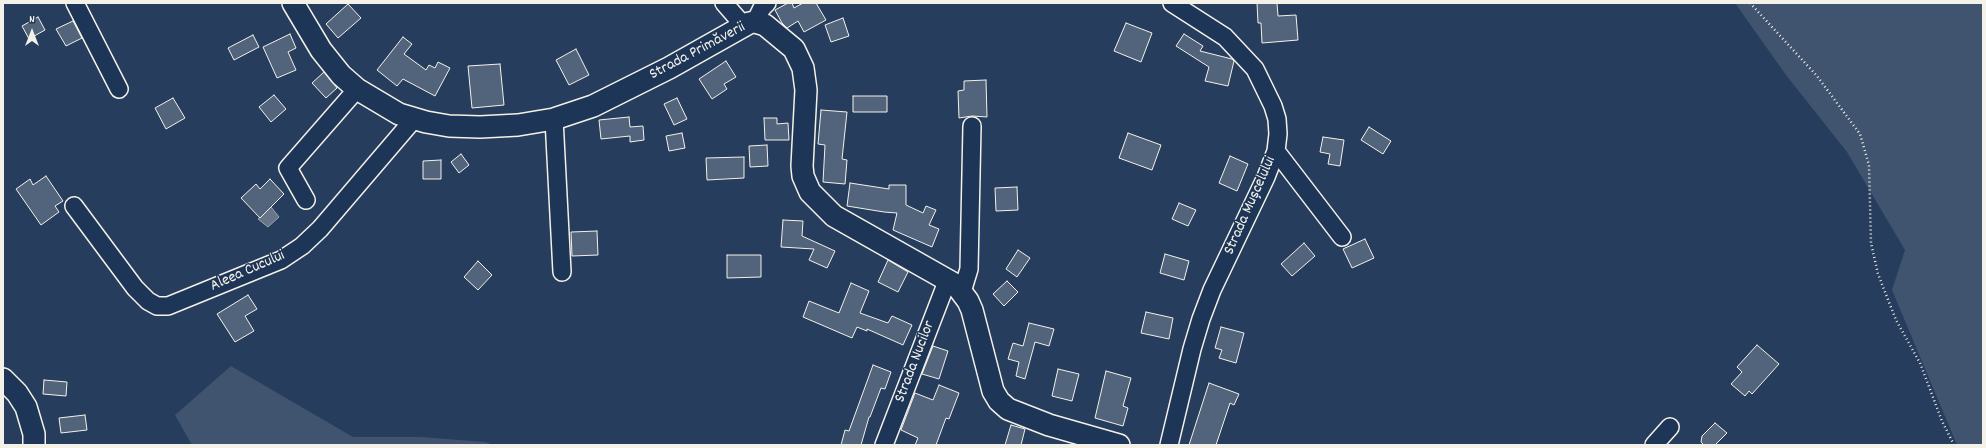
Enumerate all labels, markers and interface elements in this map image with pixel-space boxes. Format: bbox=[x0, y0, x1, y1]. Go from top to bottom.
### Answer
north arrow bbox=[12, 12, 52, 52]
text: N bbox=[29, 12, 35, 28]
street label: Strada Primăverii bbox=[647, 19, 749, 85]
street label: Strada Mușcelului bbox=[1221, 154, 1281, 258]
street label: Aleea Cucului bbox=[208, 247, 288, 297]
street label: Strada Nucilor bbox=[892, 318, 940, 406]

